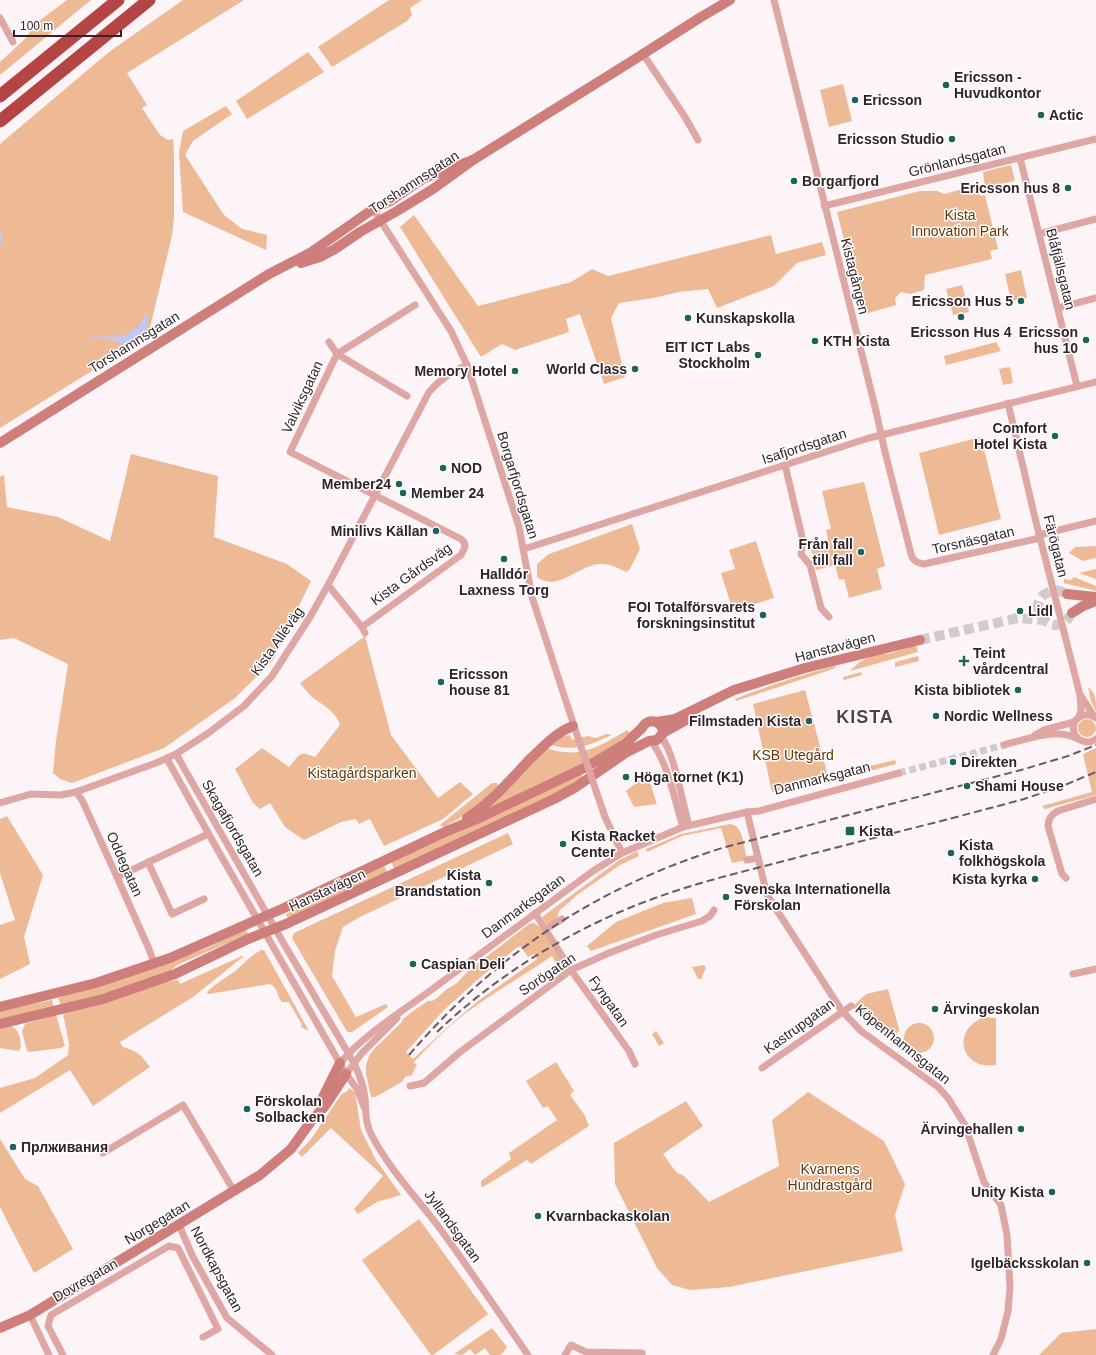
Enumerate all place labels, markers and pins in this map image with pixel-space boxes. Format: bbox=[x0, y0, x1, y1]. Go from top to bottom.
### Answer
place label: Ericsson - Huvudkontor bbox=[954, 69, 1042, 101]
marker: Ericsson - Huvudkontor bbox=[941, 80, 951, 90]
place label: Ericsson bbox=[863, 92, 922, 108]
marker: Ericsson bbox=[850, 95, 860, 105]
place label: Actic bbox=[1049, 107, 1083, 123]
marker: Actic bbox=[1036, 110, 1046, 120]
place label: Ericsson Studio bbox=[837, 131, 944, 147]
marker: Ericsson Studio bbox=[947, 134, 957, 144]
place label: Borgarfjord bbox=[802, 173, 879, 189]
marker: Borgarfjord bbox=[789, 176, 799, 186]
place label: Ericsson hus 8 bbox=[960, 180, 1060, 196]
marker: Ericsson hus 8 bbox=[1063, 183, 1073, 193]
place label: Ericsson Hus 5 bbox=[912, 293, 1013, 309]
marker: Ericsson Hus 5 bbox=[1016, 296, 1026, 306]
place label: Kunskapskolla bbox=[696, 310, 795, 326]
marker: Ericsson Hus 4 bbox=[956, 312, 966, 322]
marker: Kunskapskolla bbox=[683, 313, 693, 323]
place label: Ericsson Hus 4 bbox=[910, 324, 1012, 340]
place label: Ericsson hus 10 bbox=[1019, 324, 1078, 356]
place label: KTH Kista bbox=[823, 333, 890, 349]
marker: Ericsson hus 10 bbox=[1081, 335, 1091, 345]
marker: KTH Kista bbox=[810, 336, 820, 346]
place label: EIT ICT Labs Stockholm bbox=[665, 339, 750, 371]
marker: EIT ICT Labs Stockholm bbox=[753, 350, 763, 360]
place label: World Class bbox=[546, 361, 627, 377]
place label: Memory Hotel bbox=[414, 363, 507, 379]
marker: World Class bbox=[630, 364, 640, 374]
marker: Memory Hotel bbox=[510, 366, 520, 376]
place label: Comfort Hotel Kista bbox=[974, 420, 1047, 452]
marker: Comfort Hotel Kista bbox=[1050, 431, 1060, 441]
place label: NOD bbox=[451, 460, 482, 476]
marker: NOD bbox=[438, 463, 448, 473]
place label: Member24 bbox=[322, 476, 391, 492]
marker: Member24 bbox=[394, 479, 404, 489]
place label: Member 24 bbox=[411, 485, 484, 501]
marker: Member 24 bbox=[398, 488, 408, 498]
place label: Minilivs Källan bbox=[331, 523, 428, 539]
marker: Minilivs Källan bbox=[431, 526, 441, 536]
place label: Från fall till fall bbox=[799, 536, 853, 568]
marker: Från fall till fall bbox=[856, 547, 866, 557]
marker: Halldór Laxness Torg bbox=[499, 554, 509, 564]
place label: Halldór Laxness Torg bbox=[459, 566, 549, 598]
place label: FOI Totalförsvarets forskningsinstitut bbox=[628, 599, 755, 631]
place label: Lidl bbox=[1028, 603, 1053, 619]
marker: Lidl bbox=[1015, 606, 1025, 616]
marker: FOI Totalförsvarets forskningsinstitut bbox=[758, 610, 768, 620]
place label: Teint vårdcentral bbox=[973, 645, 1048, 677]
marker: Teint vårdcentral bbox=[958, 655, 970, 667]
place label: Ericsson house 81 bbox=[449, 666, 510, 698]
marker: Ericsson house 81 bbox=[436, 677, 446, 687]
place label: Kista bibliotek bbox=[914, 682, 1010, 698]
marker: Kista bibliotek bbox=[1013, 685, 1023, 695]
place label: Nordic Wellness bbox=[944, 708, 1053, 724]
marker: Nordic Wellness bbox=[931, 711, 941, 721]
place label: Filmstaden Kista bbox=[689, 713, 801, 729]
marker: Filmstaden Kista bbox=[804, 716, 814, 726]
place label: Direkten bbox=[961, 754, 1017, 770]
marker: Direkten bbox=[948, 757, 958, 767]
place label: Höga tornet (K1) bbox=[634, 769, 744, 785]
marker: Höga tornet (K1) bbox=[621, 772, 631, 782]
place label: Shami House bbox=[975, 778, 1064, 794]
marker: Shami House bbox=[962, 781, 972, 791]
place label: Kista bbox=[859, 823, 893, 839]
marker: Kista bbox=[844, 825, 856, 837]
place label: Kista Racket Center bbox=[571, 828, 655, 860]
place label: Kista folkhögskola bbox=[959, 837, 1046, 869]
marker: Kista Racket Center bbox=[558, 839, 568, 849]
marker: Kista folkhögskola bbox=[946, 848, 956, 858]
place label: Kista Brandstation bbox=[395, 867, 481, 899]
place label: Kista kyrka bbox=[952, 871, 1027, 887]
marker: Kista kyrka bbox=[1030, 874, 1040, 884]
marker: Kista Brandstation bbox=[484, 878, 494, 888]
place label: Svenska Internationella Förskolan bbox=[734, 881, 891, 913]
marker: Svenska Internationella Förskolan bbox=[721, 892, 731, 902]
place label: Caspian Deli bbox=[421, 956, 505, 972]
marker: Caspian Deli bbox=[408, 959, 418, 969]
place label: Ärvingeskolan bbox=[943, 1001, 1039, 1017]
marker: Ärvingeskolan bbox=[930, 1004, 940, 1014]
place label: Förskolan Solbacken bbox=[255, 1093, 325, 1125]
marker: Förskolan Solbacken bbox=[242, 1104, 252, 1114]
place label: Ärvingehallen bbox=[920, 1121, 1013, 1137]
marker: Ärvingehallen bbox=[1016, 1124, 1026, 1134]
place label: Прлживания bbox=[21, 1139, 108, 1155]
marker: Прлживания bbox=[8, 1142, 18, 1152]
place label: Unity Kista bbox=[971, 1184, 1044, 1200]
marker: Unity Kista bbox=[1047, 1187, 1057, 1197]
place label: Kvarnbackaskolan bbox=[546, 1208, 670, 1224]
marker: Kvarnbackaskolan bbox=[533, 1211, 543, 1221]
place label: Igelbäcksskolan bbox=[971, 1255, 1079, 1271]
marker: Igelbäcksskolan bbox=[1082, 1258, 1092, 1268]

